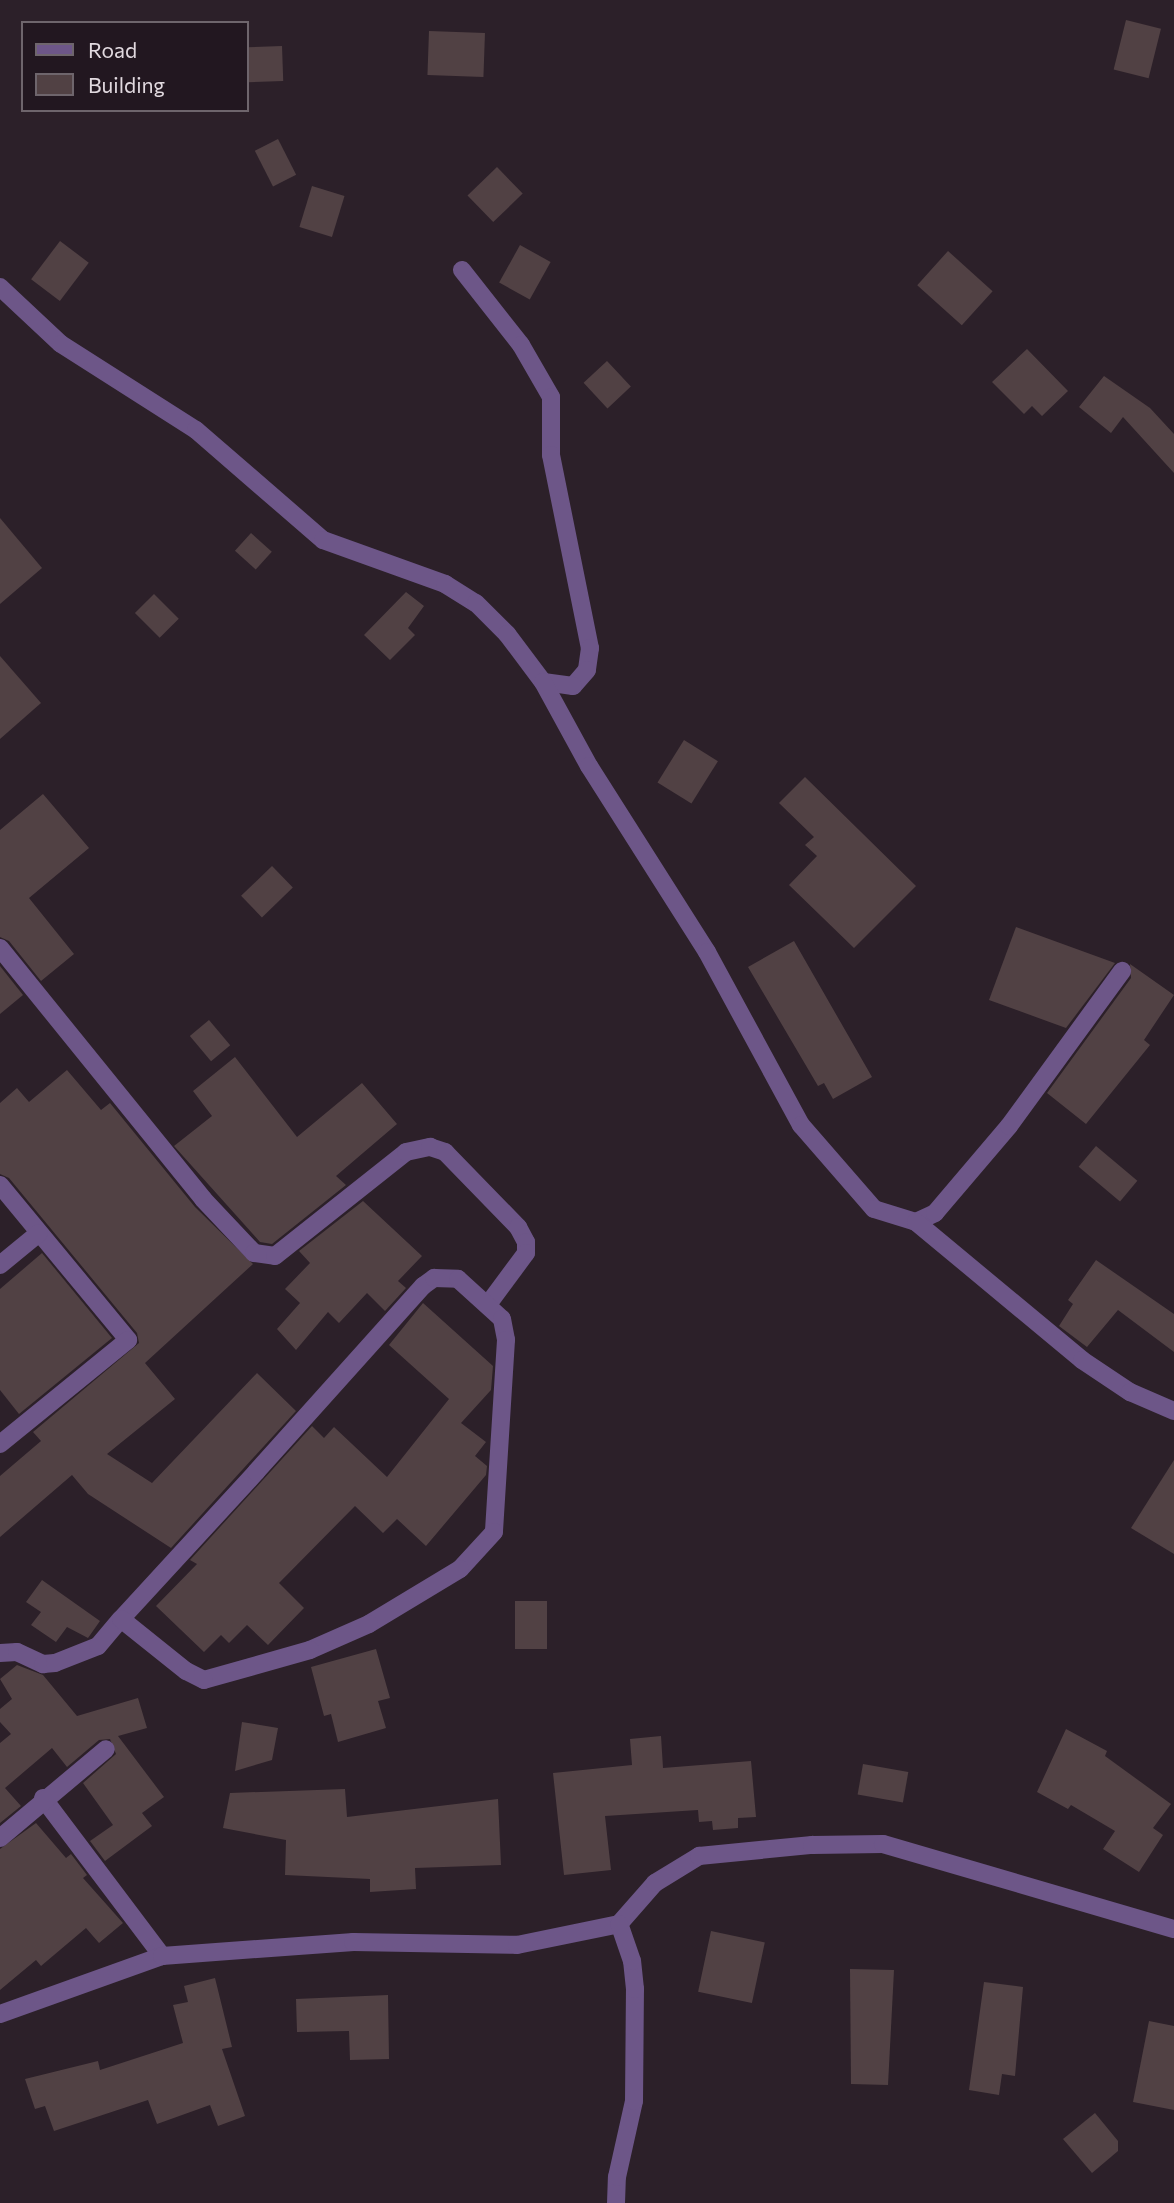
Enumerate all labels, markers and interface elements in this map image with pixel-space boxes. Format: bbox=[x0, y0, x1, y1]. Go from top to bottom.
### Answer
legend bbox=[21, 21, 248, 112]
text: Road bbox=[88, 37, 137, 62]
text: Building bbox=[88, 72, 165, 97]

